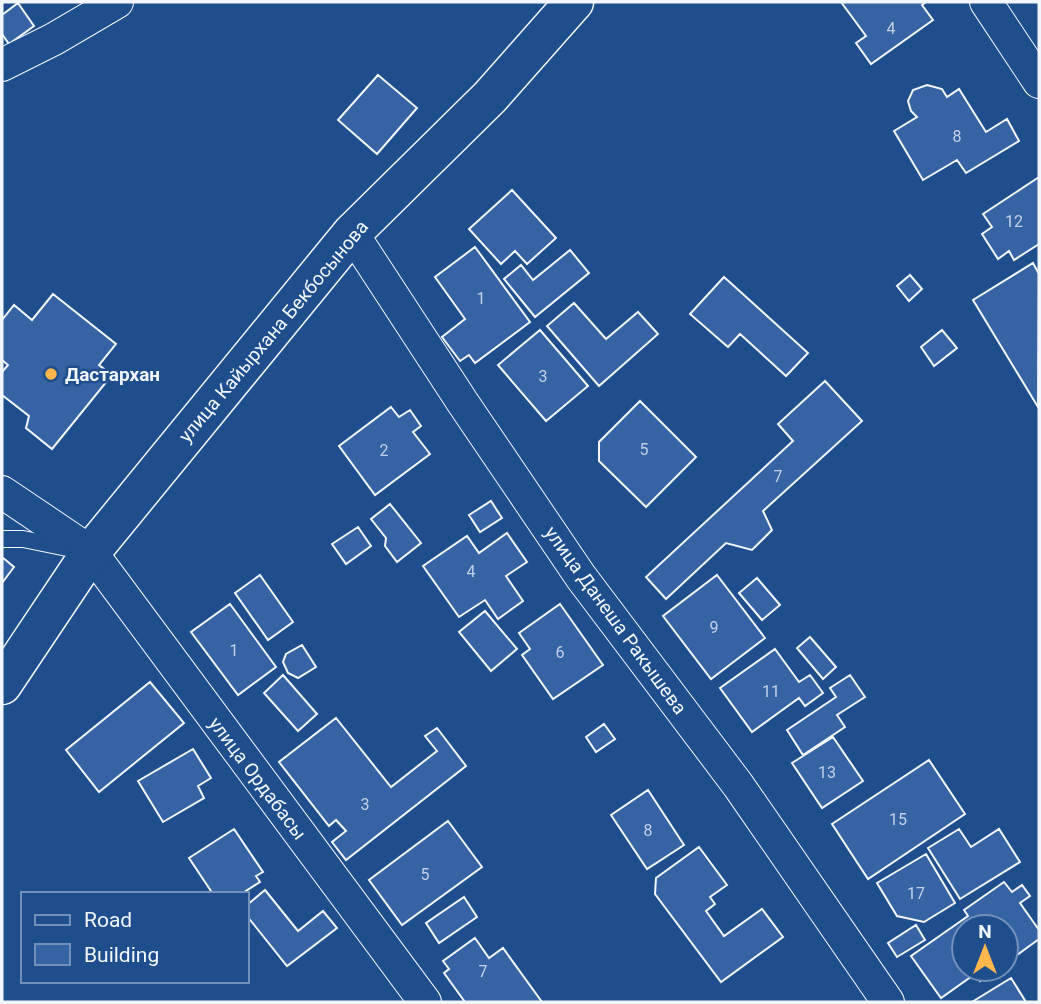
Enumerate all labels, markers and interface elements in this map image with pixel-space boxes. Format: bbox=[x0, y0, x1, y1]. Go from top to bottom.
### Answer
house number: 4 bbox=[887, 19, 896, 38]
house number: 8 bbox=[953, 127, 962, 146]
house number: 12 bbox=[1005, 212, 1023, 231]
street label: улица Кайырхана Бекбосынова bbox=[174, 216, 373, 447]
house number: 1 bbox=[477, 289, 486, 308]
place label: Дастархан bbox=[65, 363, 160, 386]
marker: Дастархан bbox=[43, 366, 59, 382]
house number: 3 bbox=[539, 367, 548, 386]
house number: 5 bbox=[640, 440, 649, 459]
house number: 2 bbox=[380, 441, 389, 460]
house number: 7 bbox=[774, 467, 783, 486]
street label: улица Данеша Ракышева bbox=[540, 522, 692, 719]
house number: 4 bbox=[467, 562, 476, 581]
house number: 9 bbox=[710, 618, 719, 637]
house number: 1 bbox=[230, 641, 239, 660]
house number: 6 bbox=[556, 643, 565, 662]
house number: 11 bbox=[762, 682, 780, 701]
street label: улица Ордабасы bbox=[204, 712, 311, 844]
house number: 13 bbox=[818, 763, 836, 782]
house number: 3 bbox=[361, 795, 370, 814]
house number: 15 bbox=[889, 810, 907, 829]
house number: 8 bbox=[644, 821, 653, 840]
house number: 5 bbox=[421, 865, 430, 884]
house number: 17 bbox=[907, 884, 925, 903]
legend bbox=[21, 892, 248, 983]
text: Road bbox=[84, 908, 132, 932]
north arrow bbox=[950, 913, 1020, 983]
text: N bbox=[978, 920, 992, 943]
text: Building bbox=[84, 943, 159, 967]
house number: 7 bbox=[479, 962, 488, 981]

